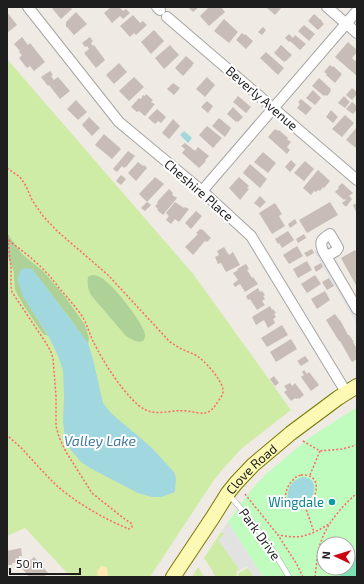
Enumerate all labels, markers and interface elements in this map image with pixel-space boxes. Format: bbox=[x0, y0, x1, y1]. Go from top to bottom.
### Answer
street label: Beverly Avenue bbox=[223, 62, 301, 134]
street label: Cheshire Place bbox=[161, 156, 237, 224]
water label: Valley Lake bbox=[64, 432, 137, 449]
street label: Clove Road bbox=[222, 440, 280, 497]
place label: Wingdale bbox=[268, 494, 324, 510]
marker: Wingdale bbox=[327, 497, 337, 507]
street label: Park Drive bbox=[236, 505, 284, 563]
north arrow bbox=[316, 536, 356, 576]
scale bar bbox=[10, 550, 80, 576]
text: N bbox=[319, 551, 332, 560]
text: 50 m bbox=[16, 556, 43, 570]

